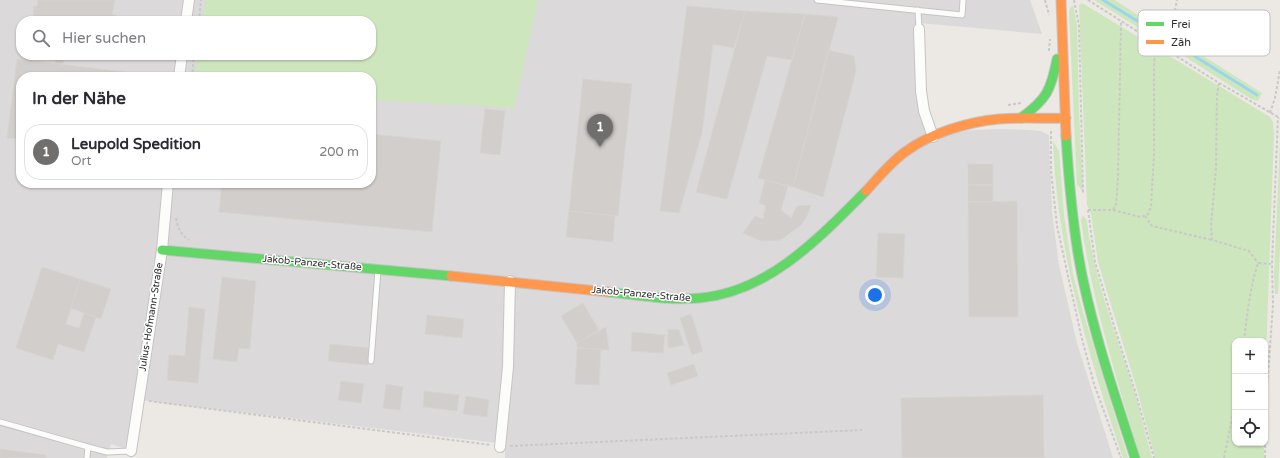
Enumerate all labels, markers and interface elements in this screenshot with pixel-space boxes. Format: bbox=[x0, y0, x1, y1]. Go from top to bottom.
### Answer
legend bbox=[1138, 10, 1270, 56]
search box bbox=[16, 16, 376, 60]
text: Frei bbox=[1171, 18, 1190, 31]
icon: search bbox=[30, 27, 52, 49]
text: Hier suchen bbox=[62, 29, 146, 47]
text: Zäh bbox=[1171, 36, 1191, 49]
text: In der Nähe bbox=[32, 88, 126, 109]
pin: 1 bbox=[587, 114, 613, 147]
text: Leupold Spedition bbox=[71, 135, 201, 153]
text: 1 bbox=[42, 144, 50, 160]
text: 200 m bbox=[319, 144, 359, 160]
text: Ort bbox=[71, 153, 91, 169]
street label: Jakob-Panzer-Straße bbox=[262, 253, 362, 273]
street label: Julius-Hofmann-Straße bbox=[136, 262, 166, 372]
street label: Jakob-Panzer-Straße bbox=[591, 284, 691, 304]
your location bbox=[865, 285, 885, 305]
map controls bbox=[1232, 338, 1268, 446]
button: + bbox=[1232, 338, 1268, 374]
button: − bbox=[1232, 374, 1268, 410]
button: locate bbox=[1232, 410, 1268, 446]

